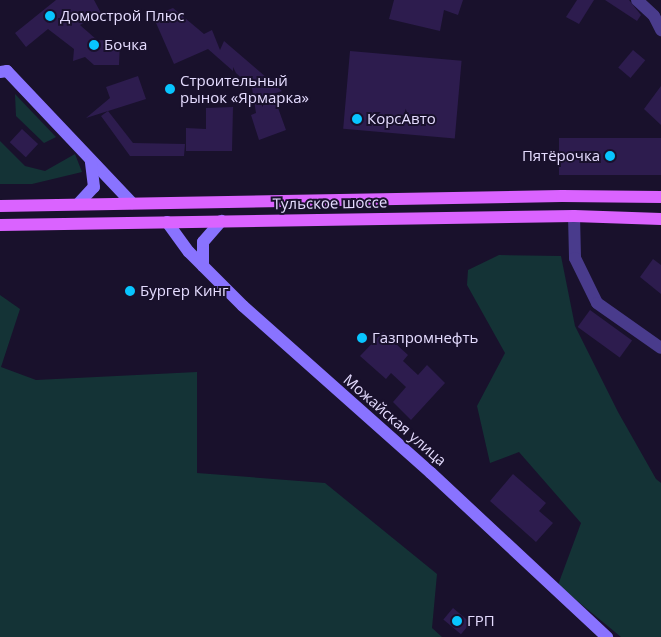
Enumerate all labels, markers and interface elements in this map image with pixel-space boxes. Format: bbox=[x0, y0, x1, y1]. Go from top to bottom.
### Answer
place label: Домострой Плюс bbox=[60, 7, 184, 25]
marker: Домострой Плюс bbox=[44, 10, 56, 22]
place label: Бочка bbox=[104, 36, 147, 54]
marker: Бочка bbox=[88, 39, 100, 51]
place label: Строительный рынок «Ярмарка» bbox=[180, 71, 309, 106]
marker: Строительный рынок «Ярмарка» bbox=[164, 83, 176, 95]
place label: КорсАвто bbox=[367, 110, 436, 128]
marker: КорсАвто bbox=[351, 113, 363, 125]
place label: Пятёрочка bbox=[522, 147, 600, 165]
marker: Пятёрочка bbox=[604, 150, 616, 162]
street label: Тульское шоссе bbox=[273, 193, 387, 213]
place label: Бургер Кинг bbox=[140, 282, 228, 300]
marker: Бургер Кинг bbox=[124, 285, 136, 297]
place label: Газпромнефть bbox=[372, 329, 478, 347]
marker: Газпромнефть bbox=[356, 332, 368, 344]
street label: Можайская улица bbox=[340, 370, 450, 470]
place label: ГРП bbox=[467, 612, 495, 630]
marker: ГРП bbox=[451, 615, 463, 627]

